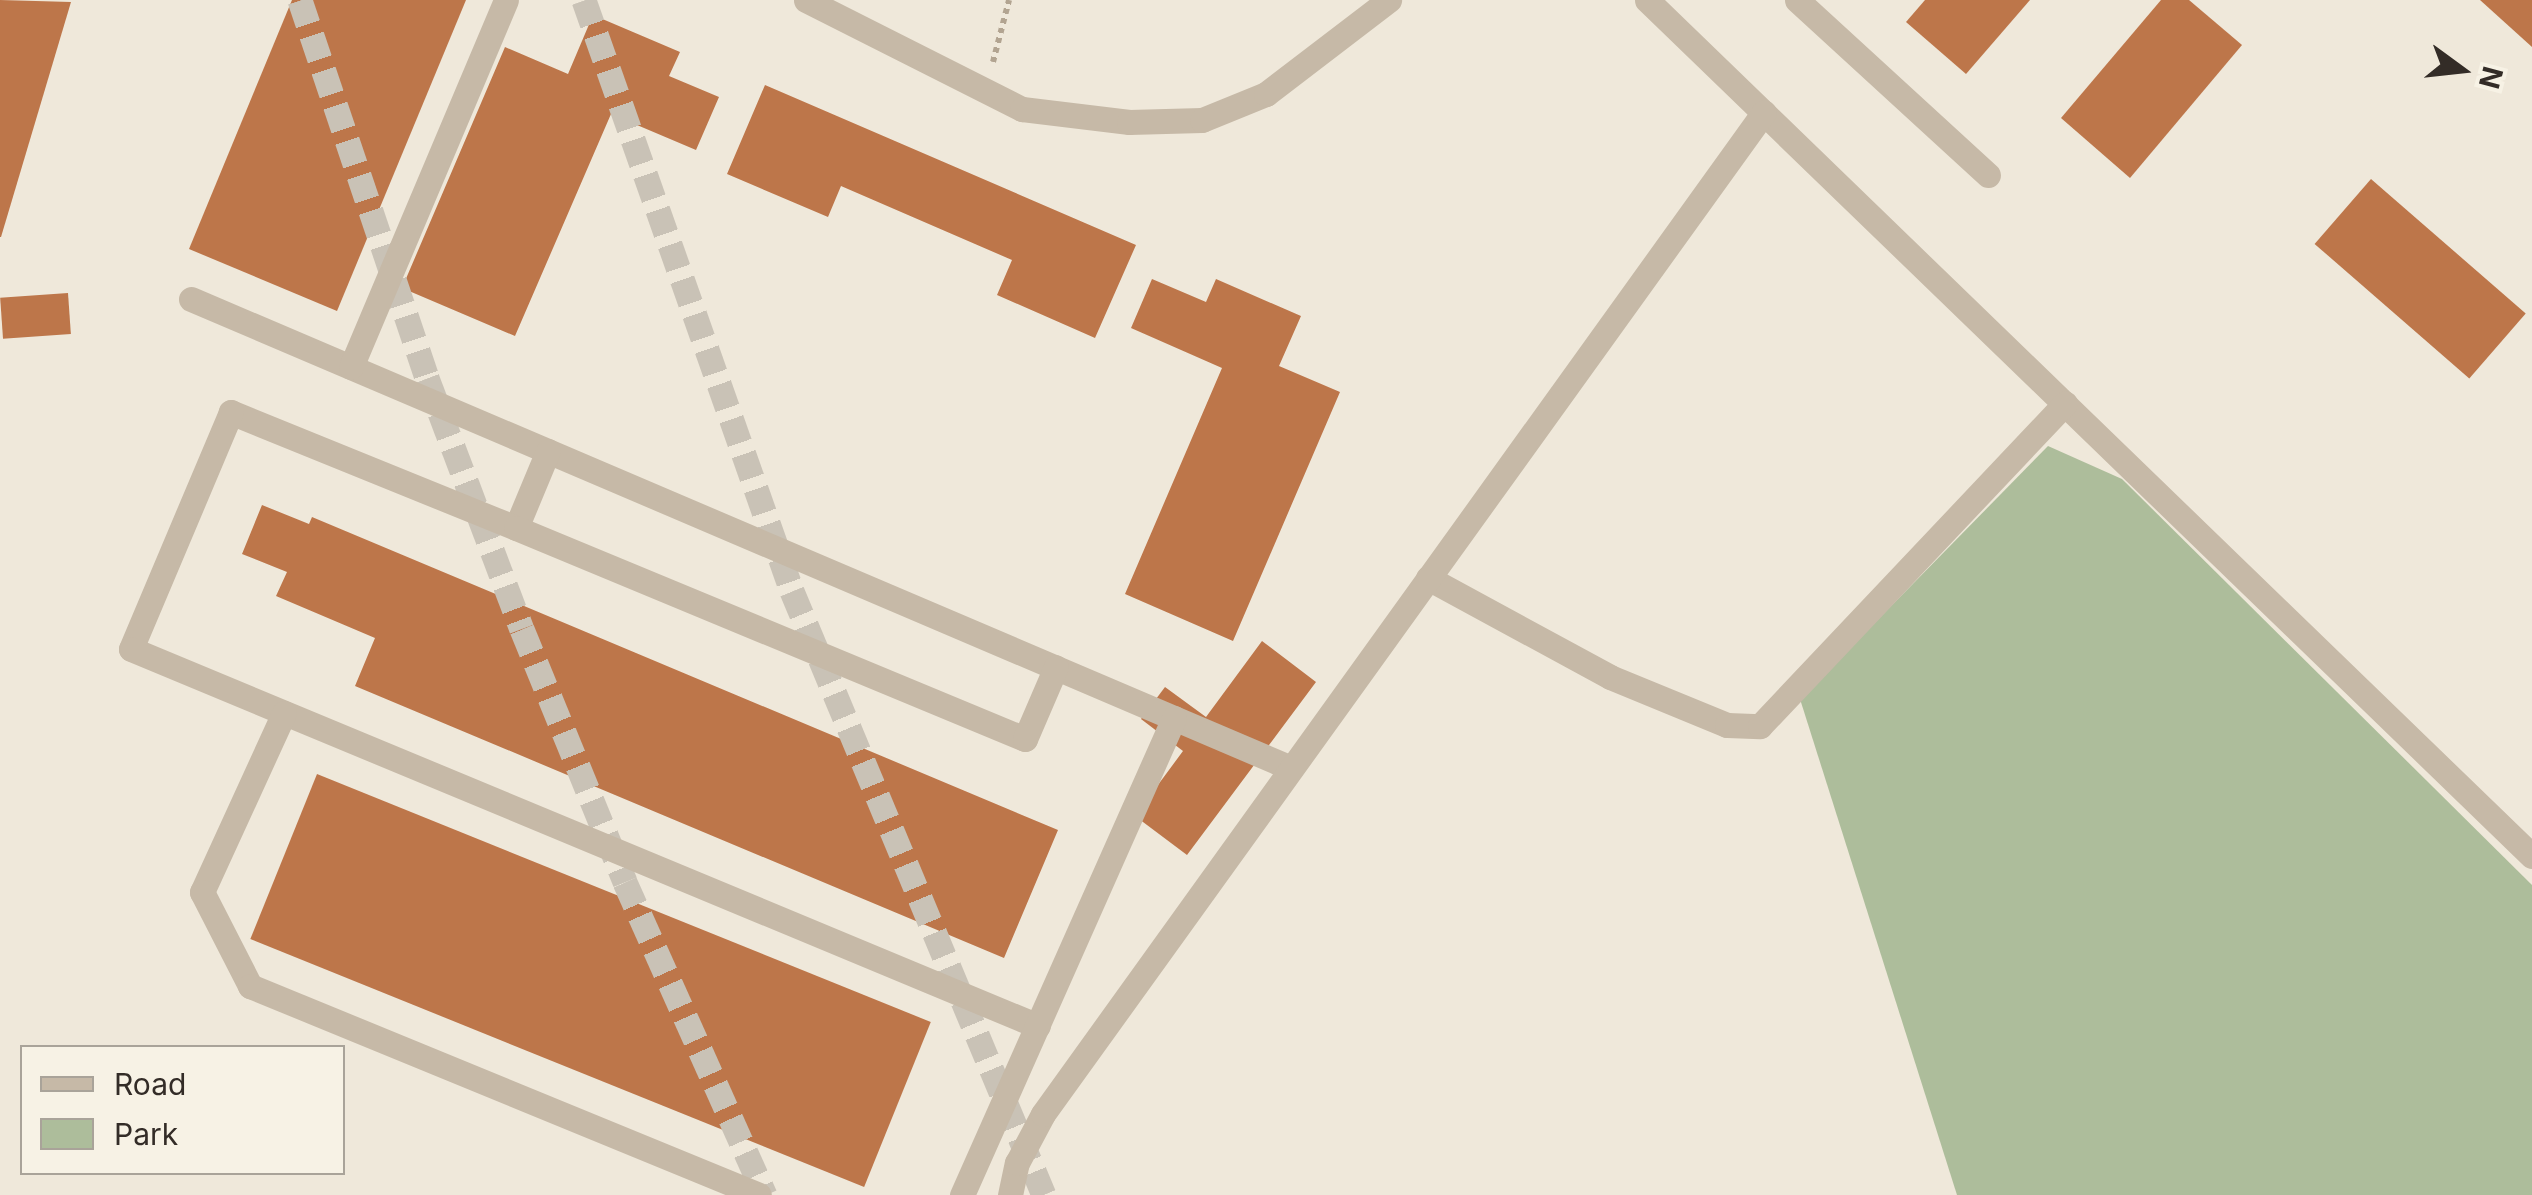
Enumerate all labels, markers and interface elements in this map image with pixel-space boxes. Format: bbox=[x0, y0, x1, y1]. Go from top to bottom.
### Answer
north arrow bbox=[2412, 20, 2512, 120]
text: N bbox=[2472, 63, 2510, 92]
legend bbox=[20, 1045, 345, 1175]
text: Road bbox=[114, 1066, 186, 1102]
text: Park bbox=[114, 1116, 178, 1152]

